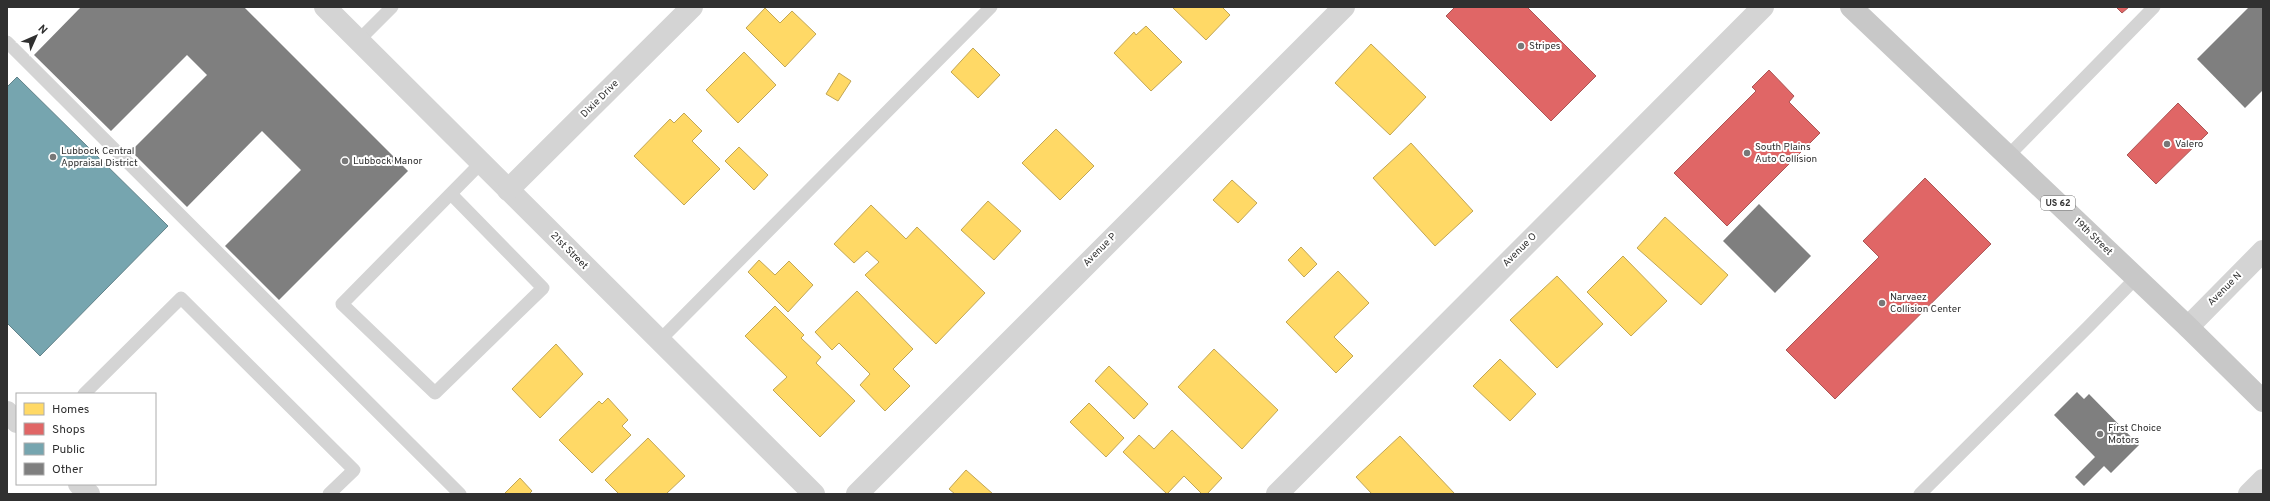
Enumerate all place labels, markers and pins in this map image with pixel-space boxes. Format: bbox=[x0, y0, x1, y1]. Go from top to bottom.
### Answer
place label: Stripes bbox=[1529, 40, 1561, 53]
marker: Stripes bbox=[1516, 41, 1526, 51]
place label: Valero bbox=[2175, 138, 2204, 151]
marker: Valero bbox=[2162, 139, 2172, 149]
place label: South Plains Auto Collision bbox=[1755, 141, 1817, 166]
place label: Lubbock Central Appraisal District bbox=[61, 145, 138, 170]
marker: South Plains Auto Collision bbox=[1742, 148, 1752, 158]
marker: Lubbock Central Appraisal District bbox=[48, 152, 58, 162]
place label: Lubbock Manor bbox=[353, 155, 422, 168]
marker: Lubbock Manor bbox=[340, 156, 350, 166]
place label: Narvaez Collision Center bbox=[1890, 291, 1961, 316]
marker: Narvaez Collision Center bbox=[1877, 298, 1887, 308]
place label: First Choice Motors bbox=[2108, 422, 2162, 447]
marker: First Choice Motors bbox=[2095, 429, 2105, 439]

